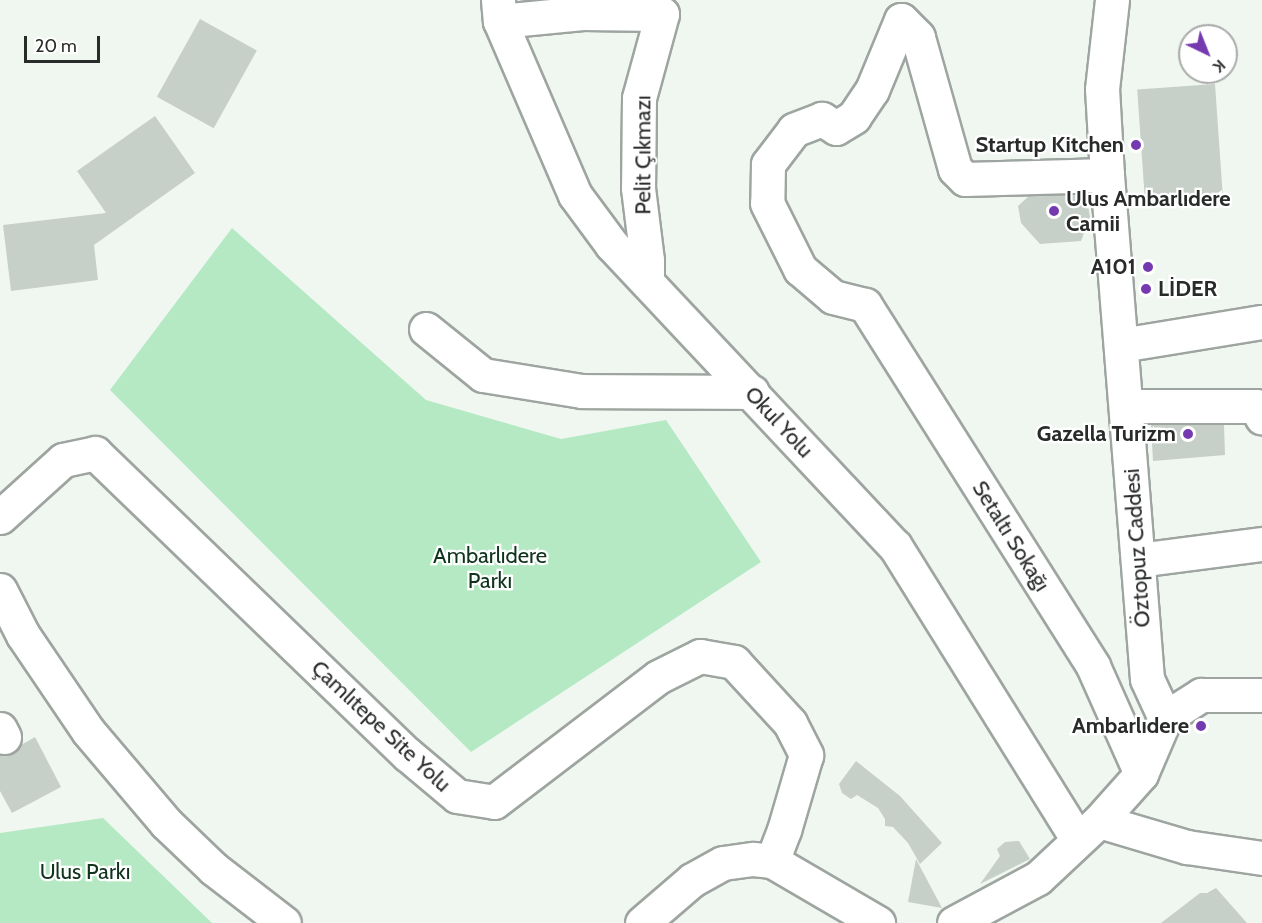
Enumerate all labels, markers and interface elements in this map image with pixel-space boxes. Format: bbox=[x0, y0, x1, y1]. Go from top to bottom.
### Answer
scale bar bbox=[27, 24, 104, 62]
north arrow bbox=[1178, 24, 1238, 84]
text: 20 m bbox=[35, 35, 77, 57]
text: K bbox=[1209, 56, 1229, 76]
street label: Pelit Çıkmazı bbox=[630, 95, 656, 215]
place label: Startup Kitchen bbox=[976, 132, 1124, 158]
marker: Startup Kitchen bbox=[1129, 138, 1143, 152]
place label: Ulus Ambarlıdere Camii bbox=[1066, 185, 1231, 236]
marker: Ulus Ambarlıdere Camii bbox=[1047, 204, 1061, 218]
place label: A101 bbox=[1091, 254, 1136, 280]
marker: A101 bbox=[1141, 260, 1155, 274]
place label: LİDER bbox=[1158, 276, 1217, 302]
marker: LİDER bbox=[1139, 282, 1153, 296]
street label: Okul Yolu bbox=[739, 381, 819, 463]
place label: Gazella Turizm bbox=[1037, 421, 1176, 447]
marker: Gazella Turizm bbox=[1181, 427, 1195, 441]
street label: Öztopuz Caddesi bbox=[1118, 468, 1156, 628]
street label: Setaltı Sokağı bbox=[967, 476, 1055, 596]
park label: Ambarlıdere Parkı bbox=[433, 542, 547, 594]
street label: Çamlıtepe Site Yolu bbox=[306, 655, 456, 797]
place label: Ambarlıdere bbox=[1072, 713, 1189, 739]
marker: Ambarlıdere bbox=[1194, 719, 1208, 733]
park label: Ulus Parkı bbox=[40, 859, 130, 885]

